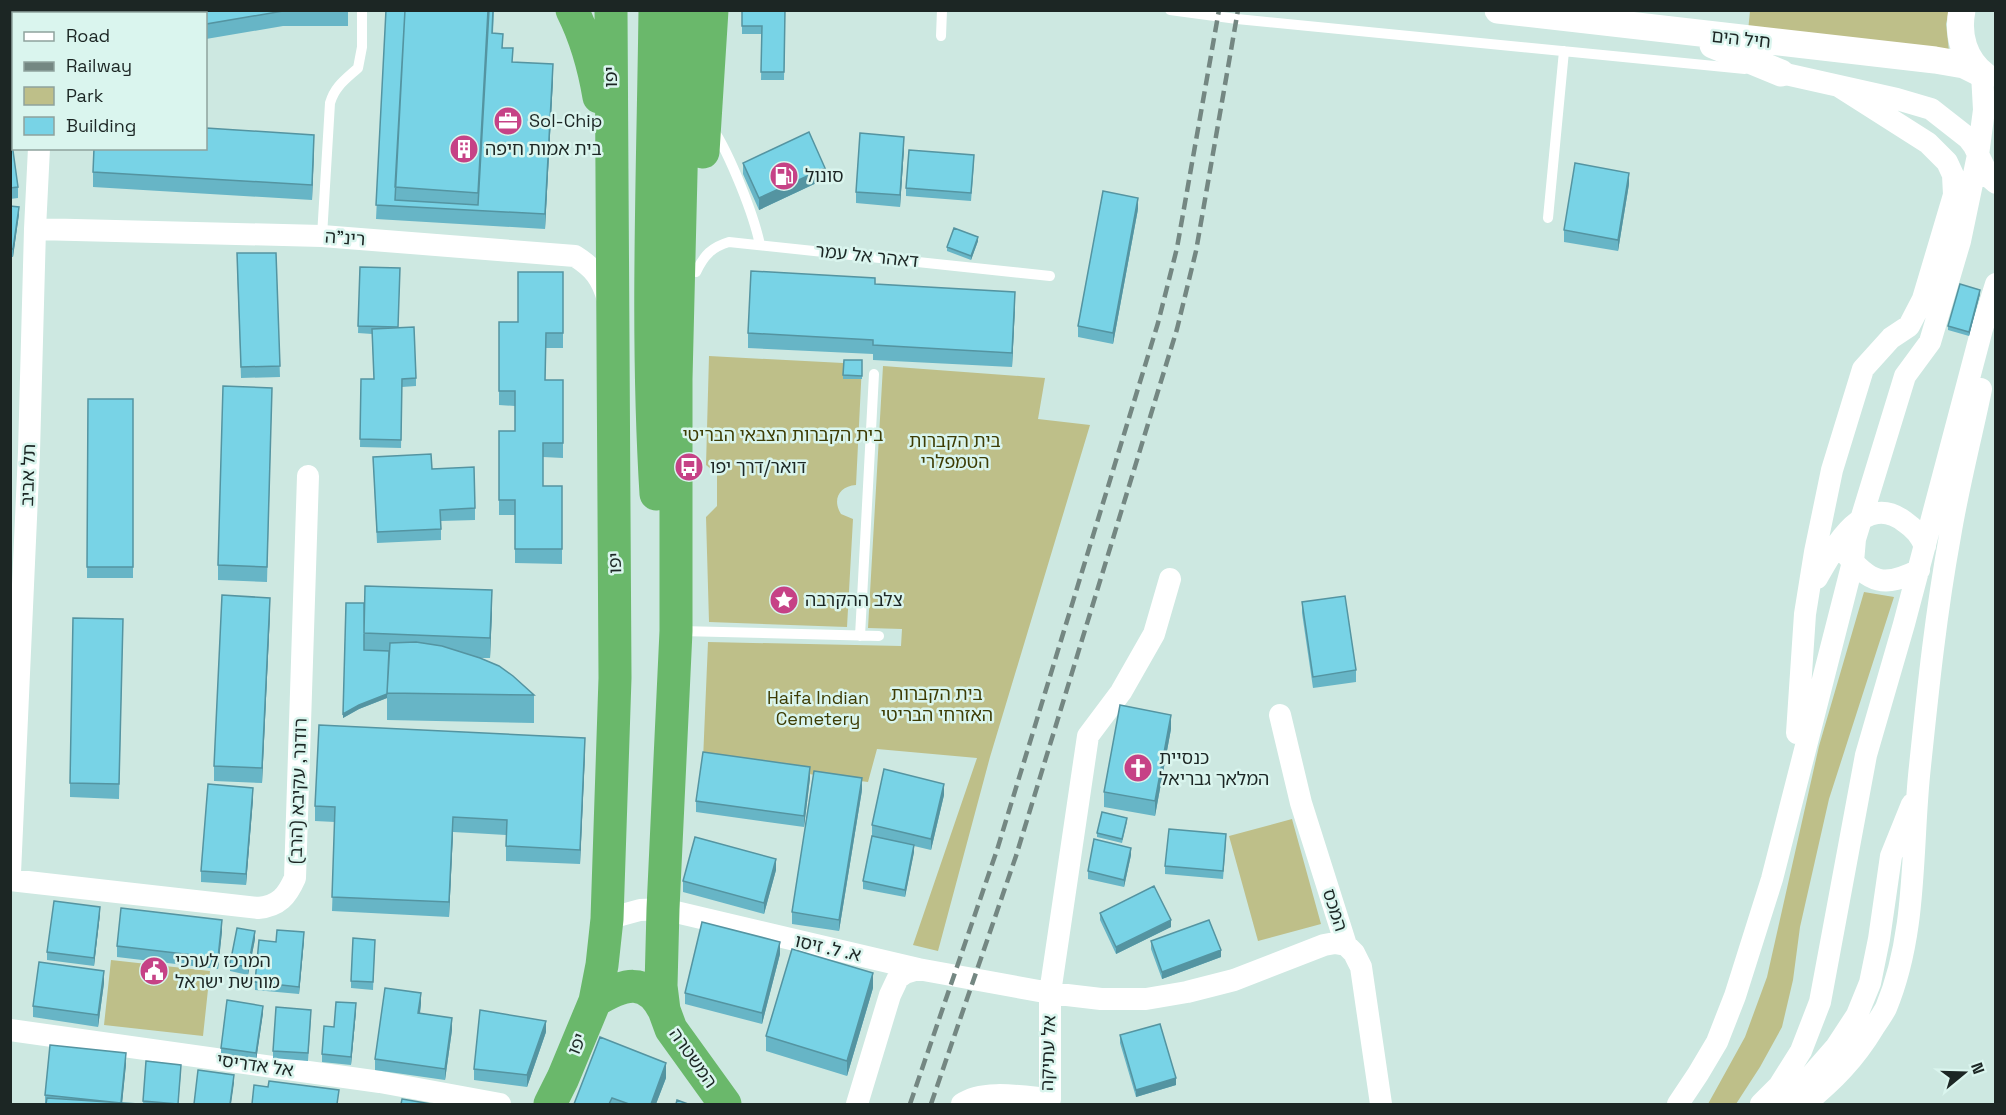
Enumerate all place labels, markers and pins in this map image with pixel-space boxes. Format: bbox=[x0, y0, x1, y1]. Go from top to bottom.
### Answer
office icon: Sol-Chip bbox=[492, 105, 524, 137]
place label: Sol-Chip bbox=[529, 109, 602, 132]
building icon: בית אמות חיפה bbox=[448, 133, 480, 165]
place label: בית אמות חיפה bbox=[485, 137, 602, 160]
fuel station icon: סונול bbox=[768, 160, 800, 192]
place label: סונול bbox=[805, 164, 844, 187]
bus stop icon: דואר/דרך יפו bbox=[673, 451, 705, 483]
place label: דואר/דרך יפו bbox=[710, 455, 807, 478]
place icon: צלב ההקרבה bbox=[768, 584, 800, 616]
place label: צלב ההקרבה bbox=[805, 588, 903, 611]
place label: כנסיית המלאך גבריאל bbox=[1159, 746, 1269, 790]
church icon: כנסיית המלאך גבריאל bbox=[1122, 752, 1154, 784]
place label: המרכז לערכי מורשת ישראל bbox=[175, 949, 280, 993]
public building icon: המרכז לערכי מורשת ישראל bbox=[138, 955, 170, 987]

